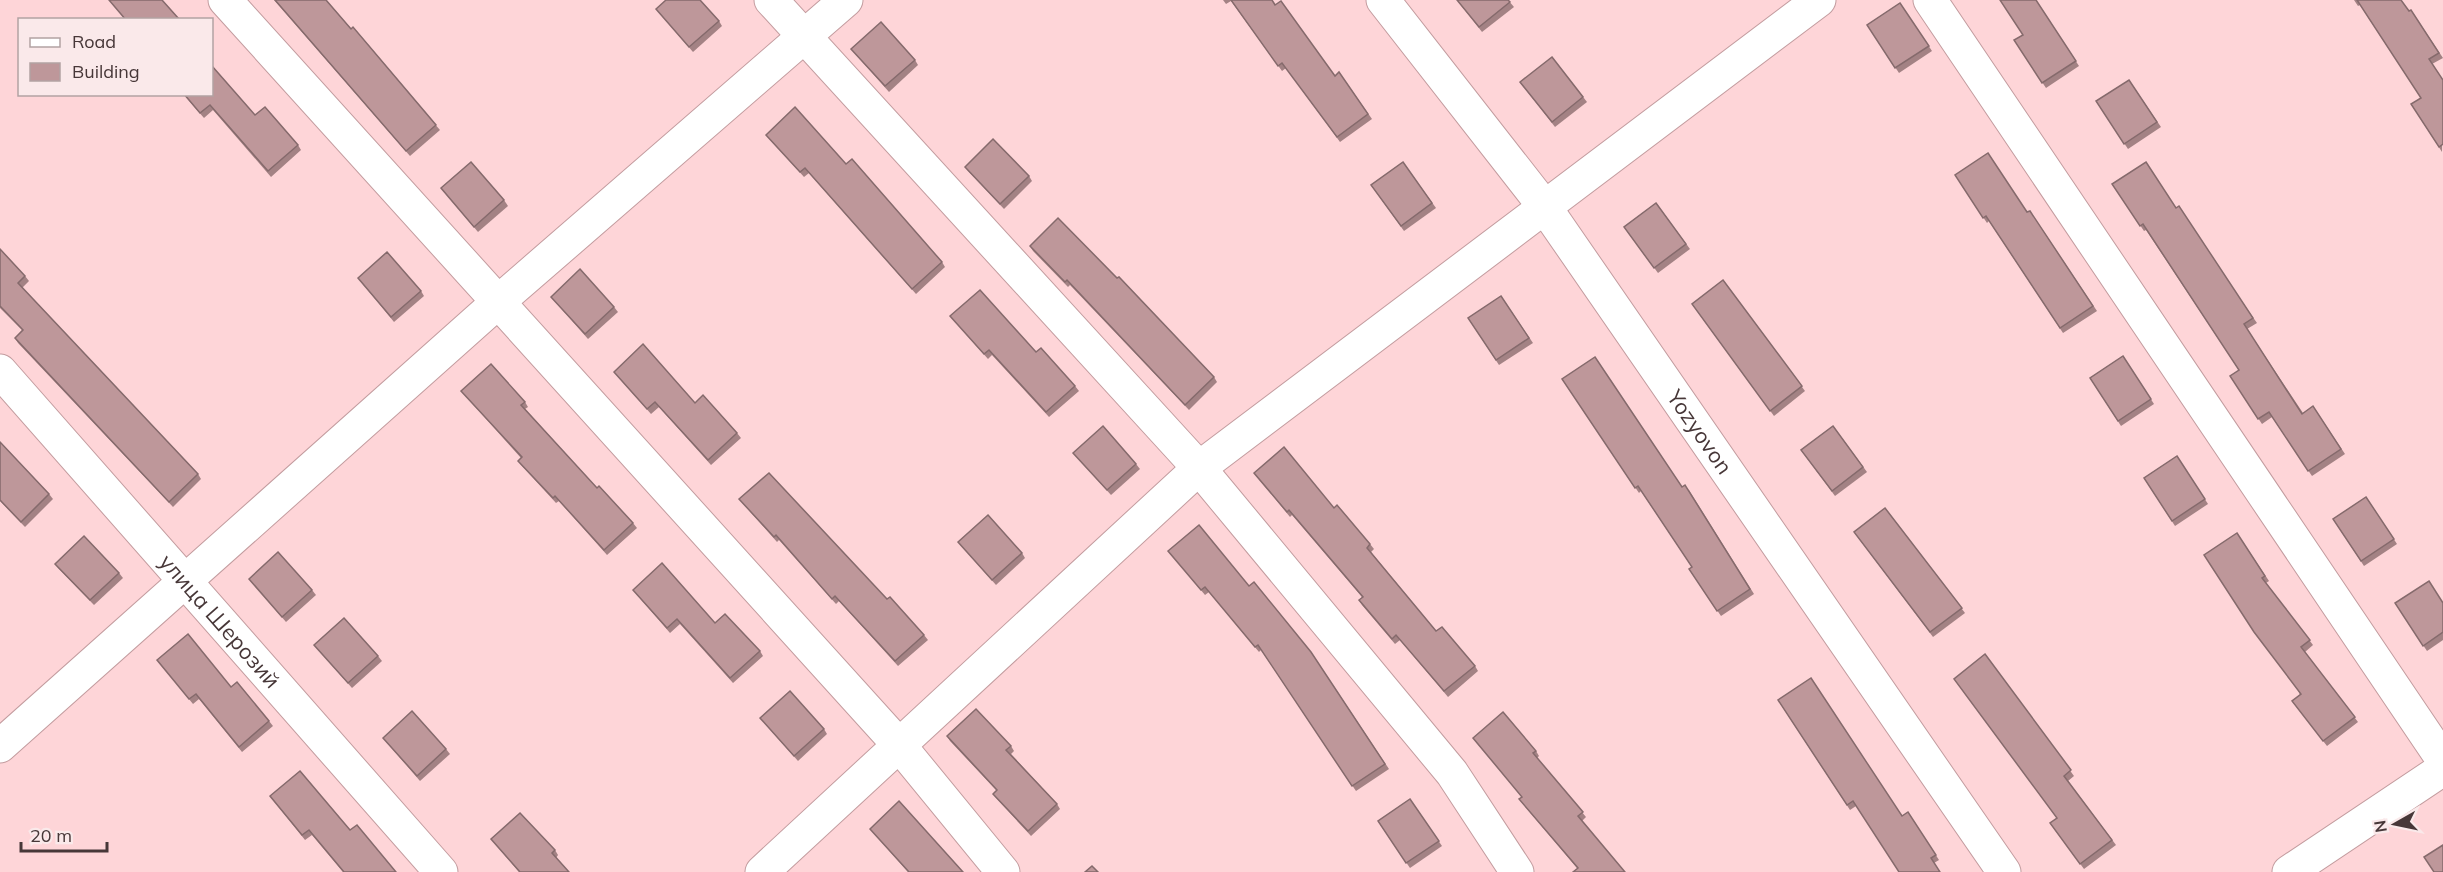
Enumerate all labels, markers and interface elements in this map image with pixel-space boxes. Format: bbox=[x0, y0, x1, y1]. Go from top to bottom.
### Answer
legend bbox=[18, 18, 213, 96]
text: Road bbox=[72, 30, 116, 53]
text: Building bbox=[72, 60, 140, 83]
street label: Yozyovon bbox=[1661, 384, 1739, 479]
street label: улица Шерозий bbox=[154, 548, 287, 694]
north arrow bbox=[2365, 794, 2425, 854]
scale bar bbox=[21, 815, 106, 853]
text: N bbox=[2369, 819, 2391, 834]
text: 20 m bbox=[30, 824, 72, 847]

